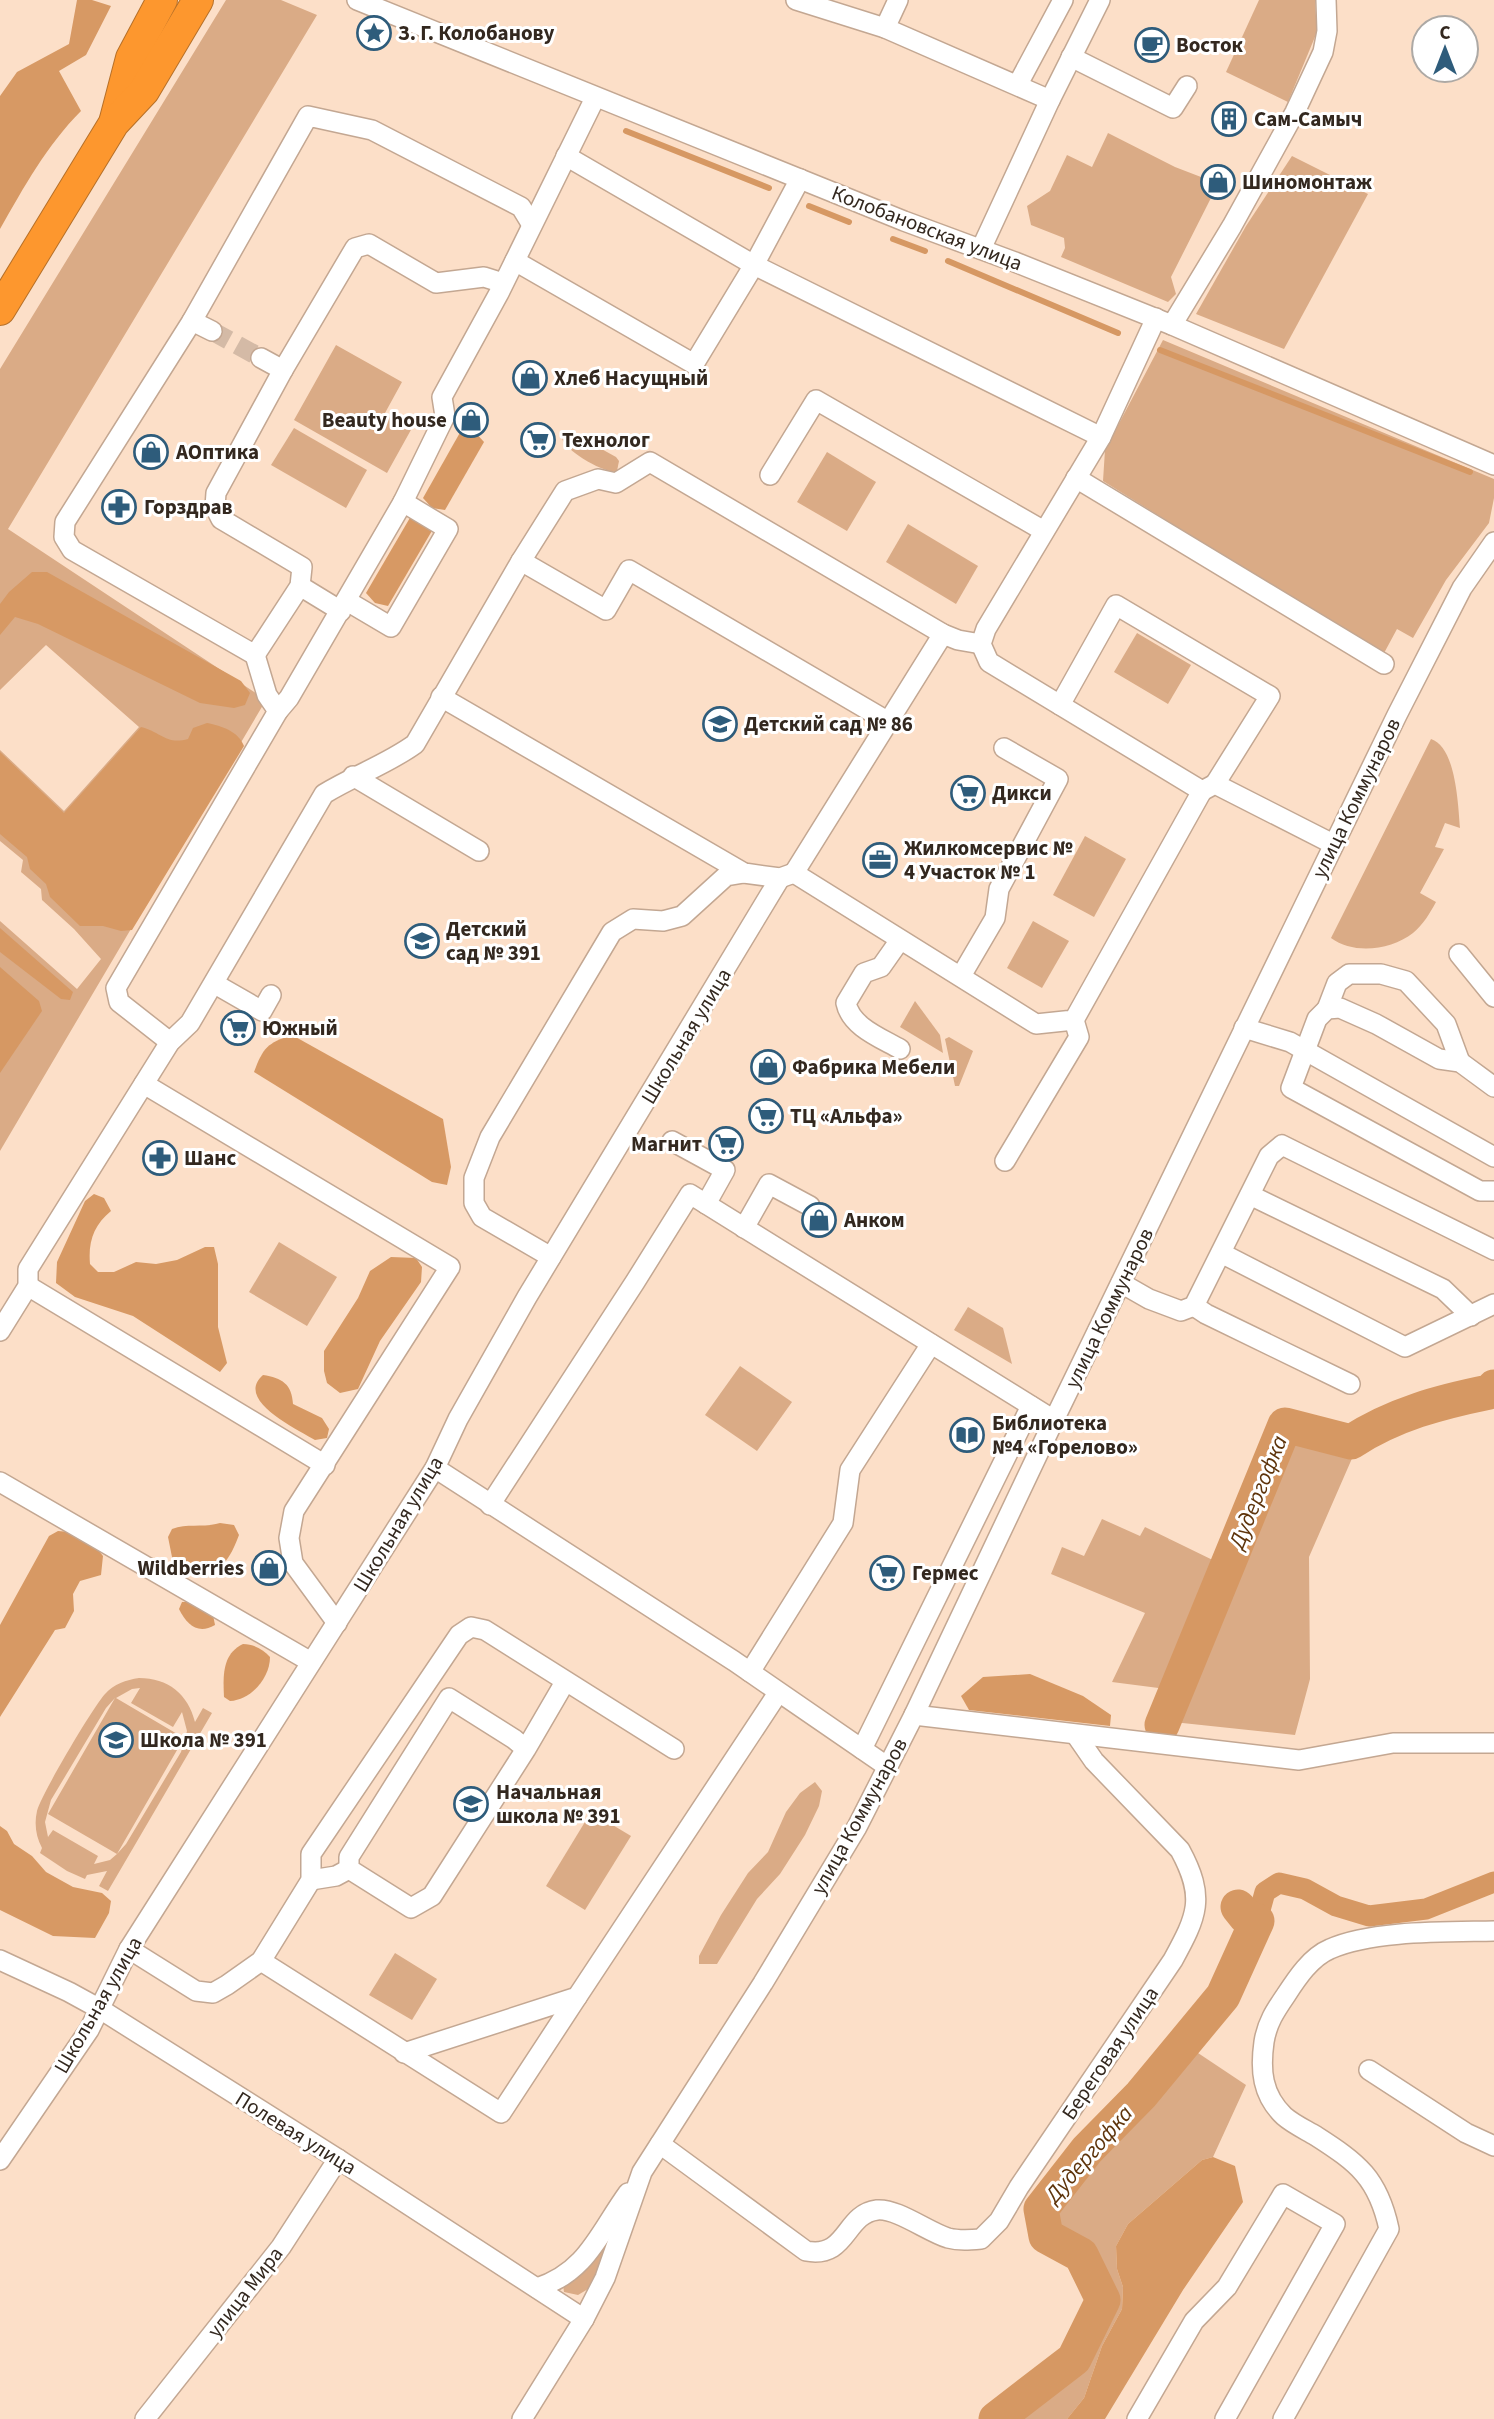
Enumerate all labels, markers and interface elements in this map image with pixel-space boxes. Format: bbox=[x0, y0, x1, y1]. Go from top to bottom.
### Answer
place icon: З. Г. Колобанову bbox=[355, 14, 393, 52]
north arrow bbox=[1410, 14, 1480, 84]
place label: З. Г. Колобанову bbox=[398, 18, 554, 48]
text: С bbox=[1439, 20, 1451, 47]
cafe icon: Восток bbox=[1133, 26, 1171, 64]
place label: Восток bbox=[1176, 30, 1244, 60]
building icon: Сам-Самыч bbox=[1210, 100, 1248, 138]
place label: Сам-Самыч bbox=[1254, 104, 1362, 134]
shop icon: Шиномонтаж bbox=[1199, 163, 1237, 201]
place label: Шиномонтаж bbox=[1242, 167, 1372, 197]
street label: Колобановская улица bbox=[827, 178, 1027, 278]
shop icon: Хлеб Насущный bbox=[511, 359, 549, 397]
place label: Хлеб Насущный bbox=[554, 363, 708, 393]
shop icon: Beauty house bbox=[452, 401, 490, 439]
place label: Beauty house bbox=[322, 405, 447, 435]
supermarket icon: Технолог bbox=[519, 421, 557, 459]
place label: Технолог bbox=[562, 425, 650, 455]
shop icon: АОптика bbox=[132, 433, 170, 471]
place label: АОптика bbox=[175, 437, 259, 467]
pharmacy icon: Горздрав bbox=[100, 488, 138, 526]
place label: Горздрав bbox=[144, 492, 233, 522]
school or university icon: Детский сад № 86 bbox=[701, 705, 739, 743]
place label: Детский сад № 86 bbox=[744, 709, 913, 739]
street label: улица Коммунаров bbox=[1304, 713, 1408, 883]
supermarket icon: Дикси bbox=[949, 774, 987, 812]
place label: Дикси bbox=[992, 778, 1052, 808]
place label: Жилкомсервис № 4 Участок № 1 bbox=[904, 833, 1073, 887]
office icon: Жилкомсервис № 4 Участок № 1 bbox=[861, 841, 899, 879]
place label: Детский сад № 391 bbox=[446, 914, 541, 968]
school or university icon: Детский сад № 391 bbox=[403, 922, 441, 960]
street label: Школьная улица bbox=[634, 962, 738, 1110]
supermarket icon: Южный bbox=[219, 1009, 257, 1047]
place label: Южный bbox=[262, 1013, 338, 1043]
shop icon: Фабрика Мебели bbox=[749, 1048, 787, 1086]
place label: Фабрика Мебели bbox=[792, 1052, 955, 1082]
supermarket icon: ТЦ «Альфа» bbox=[747, 1097, 785, 1135]
place label: ТЦ «Альфа» bbox=[790, 1101, 903, 1131]
supermarket icon: Магнит bbox=[707, 1125, 745, 1163]
place label: Магнит bbox=[631, 1129, 702, 1159]
pharmacy icon: Шанс bbox=[141, 1139, 179, 1177]
place label: Шанс bbox=[184, 1143, 236, 1173]
shop icon: Анком bbox=[800, 1201, 838, 1239]
place label: Анком bbox=[843, 1205, 905, 1235]
street label: улица Коммунаров bbox=[1057, 1223, 1161, 1393]
place label: Библиотека №4 «Горелово» bbox=[992, 1408, 1138, 1462]
library icon: Библиотека №4 «Горелово» bbox=[948, 1416, 986, 1454]
water label: Дудергофка bbox=[1220, 1430, 1296, 1556]
street label: Школьная улица bbox=[346, 1450, 450, 1598]
shop icon: Wildberries bbox=[250, 1549, 288, 1587]
place label: Wildberries bbox=[137, 1553, 244, 1583]
supermarket icon: Гермес bbox=[868, 1554, 906, 1592]
place label: Гермес bbox=[912, 1558, 979, 1588]
school or university icon: Школа № 391 bbox=[97, 1721, 135, 1759]
place label: Школа № 391 bbox=[140, 1725, 267, 1755]
street label: улица Коммунаров bbox=[803, 1732, 915, 1900]
place label: Начальная школа № 391 bbox=[496, 1777, 621, 1831]
school or university icon: Начальная школа № 391 bbox=[452, 1785, 490, 1823]
street label: Школьная улица bbox=[47, 1931, 149, 2079]
street label: Береговая улица bbox=[1054, 1980, 1166, 2126]
street label: Полевая улица bbox=[230, 2084, 362, 2182]
water label: Дудергофка bbox=[1036, 2098, 1141, 2212]
street label: улица Мира bbox=[200, 2240, 290, 2344]

